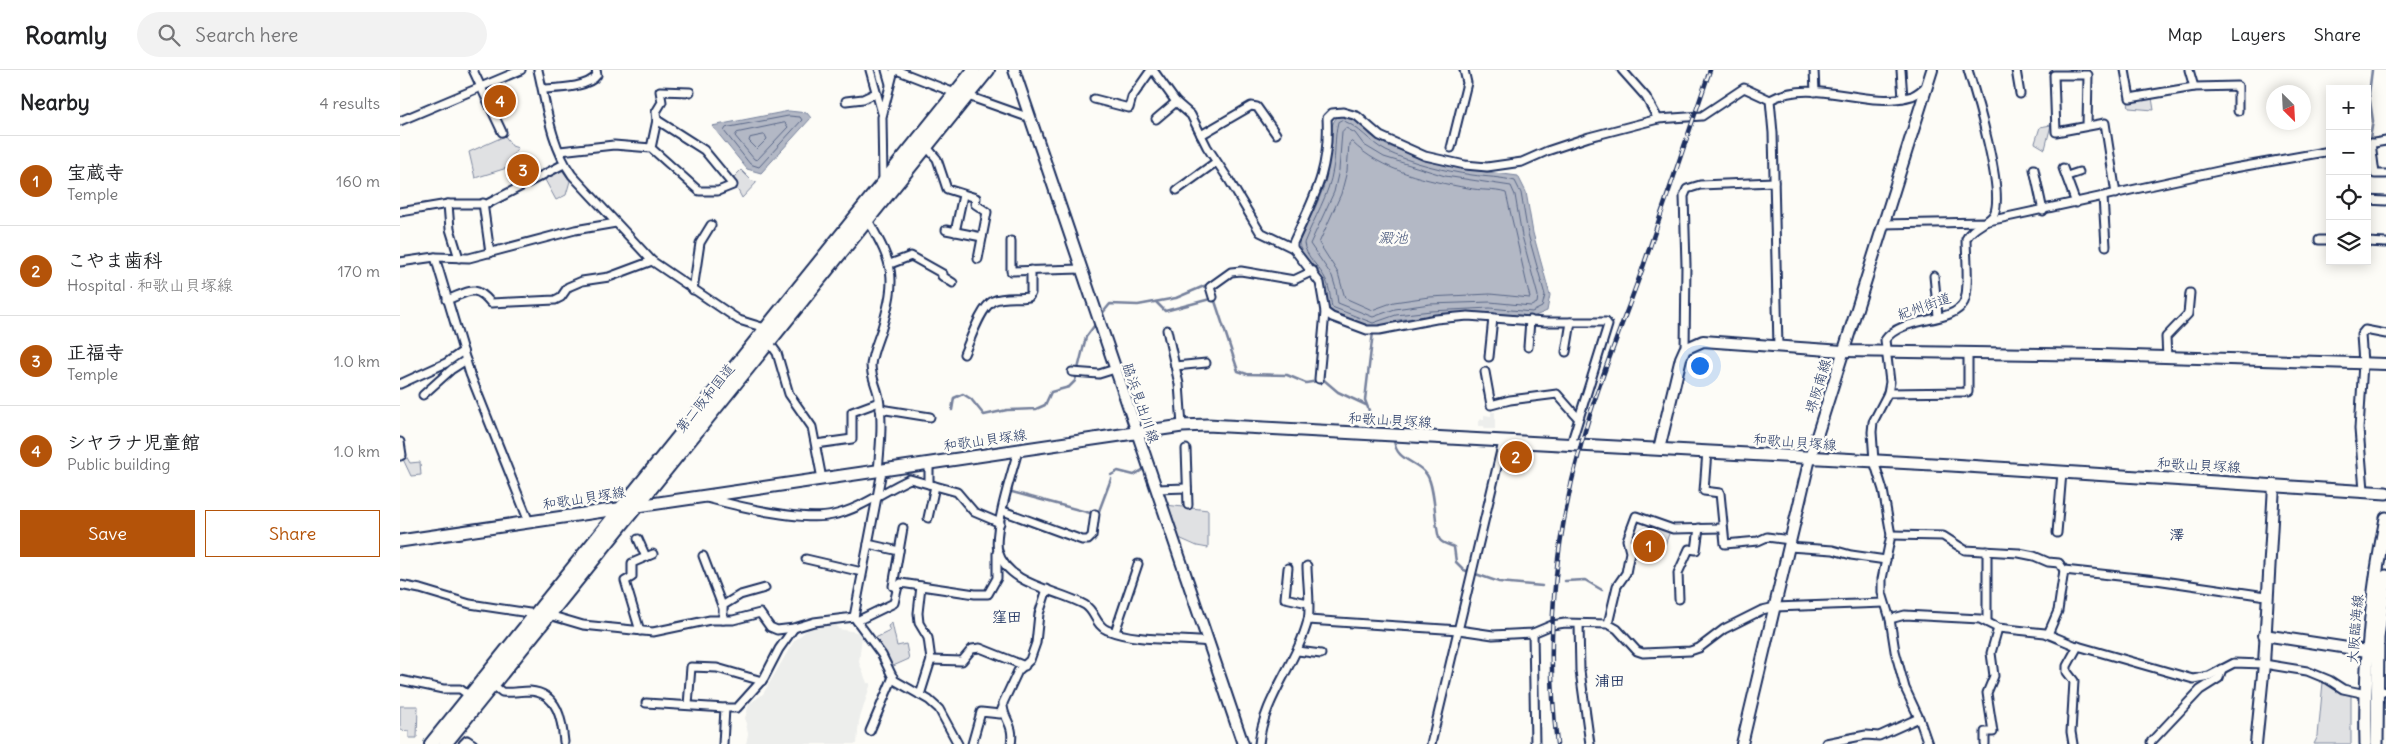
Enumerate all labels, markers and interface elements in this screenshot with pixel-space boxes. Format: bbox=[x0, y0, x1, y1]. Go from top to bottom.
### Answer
search box bbox=[137, 12, 487, 57]
text: Roamly bbox=[25, 20, 107, 50]
icon: search bbox=[155, 21, 183, 49]
text: Search here bbox=[195, 23, 298, 47]
text: Map bbox=[2167, 23, 2202, 46]
text: Layers bbox=[2230, 23, 2286, 46]
text: Share bbox=[2314, 23, 2361, 46]
pin: 4 bbox=[484, 82, 516, 120]
north arrow bbox=[2266, 85, 2311, 130]
map controls bbox=[2326, 85, 2371, 265]
button: + bbox=[2326, 85, 2371, 130]
text: Nearby bbox=[20, 89, 90, 116]
text: 4 results bbox=[319, 93, 380, 113]
button: − bbox=[2326, 130, 2371, 175]
pin: 3 bbox=[507, 151, 539, 189]
text: 宝蔵寺 bbox=[67, 160, 124, 184]
text: 1 bbox=[33, 171, 39, 191]
text: 160 m bbox=[336, 171, 380, 191]
button: locate bbox=[2326, 175, 2371, 220]
text: Temple bbox=[67, 184, 118, 204]
button: layers bbox=[2326, 220, 2371, 265]
water label: 澱池 bbox=[1378, 228, 1409, 247]
text: こやま歯科 bbox=[67, 248, 162, 272]
text: 2 bbox=[32, 261, 40, 281]
text: 170 m bbox=[337, 261, 380, 281]
text: Hospital · 和歌山貝塚線 bbox=[67, 275, 233, 295]
street label: 紀州街道 bbox=[1895, 288, 1953, 324]
text: 正福寺 bbox=[67, 340, 124, 364]
text: 3 bbox=[31, 351, 41, 371]
text: 1.0 km bbox=[334, 351, 380, 371]
your location bbox=[1687, 353, 1713, 379]
street label: 堺阪南線 bbox=[1801, 357, 1835, 415]
street label: 第二阪和国道 bbox=[672, 360, 738, 436]
street label: 脇浜見出川線 bbox=[1119, 360, 1163, 446]
text: Temple bbox=[67, 364, 118, 384]
street label: 和歌山貝塚線 bbox=[1348, 409, 1432, 431]
street label: 和歌山貝塚線 bbox=[942, 425, 1028, 455]
text: シヤラナ児童館 bbox=[67, 430, 200, 454]
street label: 和歌山貝塚線 bbox=[1752, 430, 1838, 454]
pin: 2 bbox=[1500, 438, 1532, 476]
text: 4 bbox=[31, 441, 41, 461]
text: 1.0 km bbox=[334, 441, 380, 461]
text: Public building bbox=[67, 454, 170, 474]
street label: 和歌山貝塚線 bbox=[2157, 454, 2241, 476]
street label: 和歌山貝塚線 bbox=[541, 483, 627, 513]
button: Save bbox=[20, 510, 195, 557]
button: Share bbox=[205, 510, 380, 557]
district label: 澤 bbox=[2169, 525, 2185, 544]
pin: 1 bbox=[1633, 527, 1665, 565]
street label: 大阪臨海線 bbox=[2343, 593, 2367, 665]
district label: 窪田 bbox=[992, 607, 1022, 626]
district label: 浦田 bbox=[1595, 671, 1625, 690]

